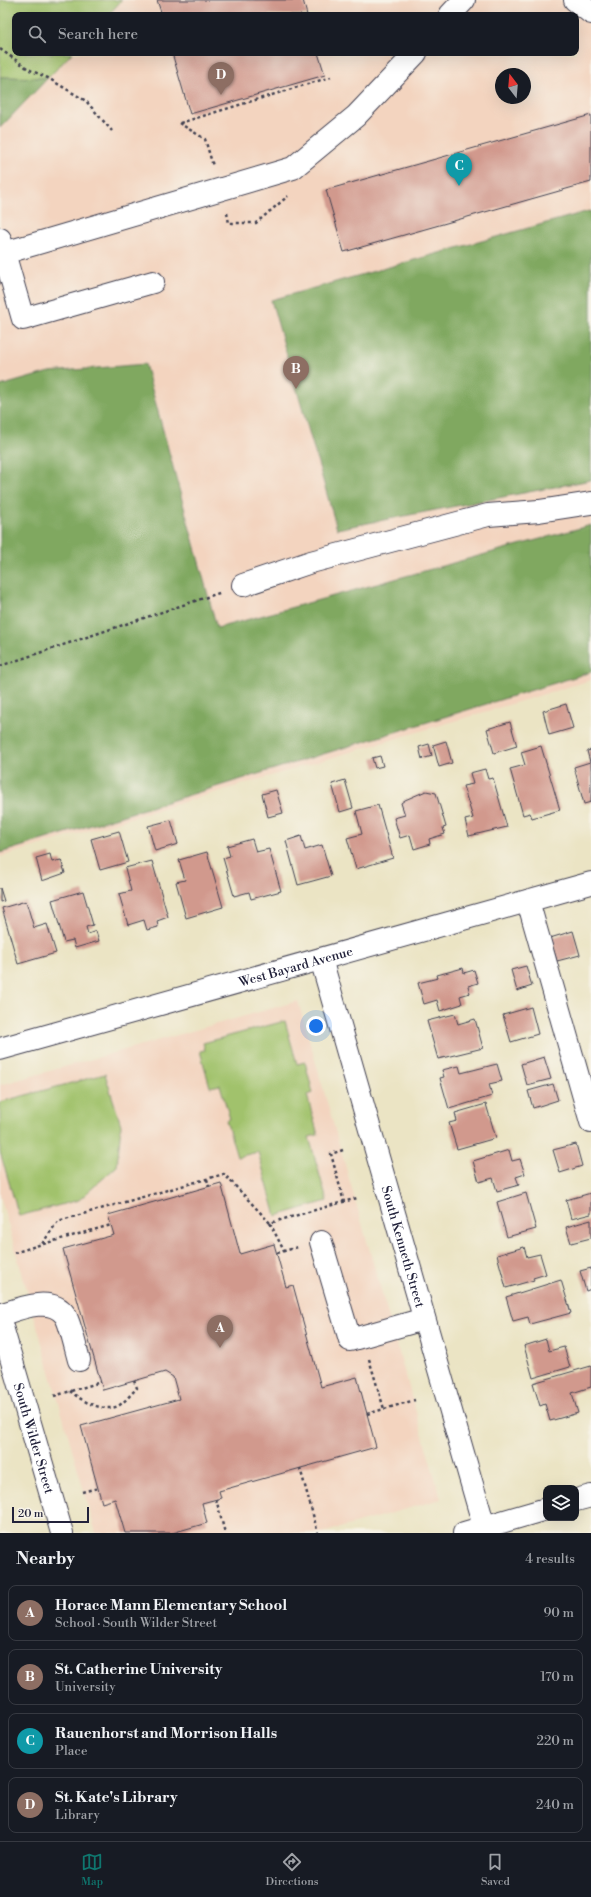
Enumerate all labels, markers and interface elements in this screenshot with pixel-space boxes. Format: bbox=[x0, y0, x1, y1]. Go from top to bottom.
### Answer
search box bbox=[12, 12, 579, 56]
icon: search bbox=[26, 23, 48, 45]
text: Search here bbox=[58, 25, 138, 44]
pin: D bbox=[208, 62, 234, 95]
north arrow bbox=[495, 68, 531, 104]
pin: C bbox=[446, 153, 472, 186]
pin: B bbox=[283, 356, 309, 389]
street label: West Bayard Avenue bbox=[236, 943, 355, 991]
your location bbox=[306, 1016, 326, 1036]
street label: South Kenneth Street bbox=[378, 1184, 428, 1310]
pin: A bbox=[207, 1315, 233, 1348]
street label: South Wilder Street bbox=[10, 1381, 57, 1496]
map controls bbox=[543, 1485, 579, 1521]
button: layers bbox=[543, 1485, 579, 1521]
scale bar bbox=[12, 1505, 89, 1524]
text: 20 m bbox=[18, 1507, 43, 1521]
text: Nearby bbox=[16, 1548, 75, 1570]
text: 4 results bbox=[525, 1551, 575, 1567]
text: Horace Mann Elementary School bbox=[55, 1596, 287, 1615]
text: A bbox=[25, 1605, 35, 1621]
text: 90 m bbox=[543, 1605, 574, 1621]
text: School · South Wilder Street bbox=[55, 1615, 217, 1631]
text: St. Catherine University bbox=[55, 1660, 222, 1679]
text: B bbox=[25, 1669, 35, 1685]
text: 170 m bbox=[540, 1669, 574, 1685]
text: University bbox=[55, 1679, 116, 1695]
text: Rauenhorst and Morrison Halls bbox=[55, 1724, 277, 1743]
text: C bbox=[25, 1733, 35, 1749]
text: 220 m bbox=[536, 1733, 574, 1749]
text: Place bbox=[55, 1743, 87, 1759]
text: St. Kate's Library bbox=[55, 1788, 178, 1807]
text: D bbox=[25, 1797, 35, 1813]
text: 240 m bbox=[536, 1797, 574, 1813]
text: Library bbox=[55, 1807, 100, 1823]
tab: Map bbox=[81, 1851, 103, 1889]
tab: Directions bbox=[266, 1851, 319, 1889]
tab: Saved bbox=[481, 1851, 510, 1889]

